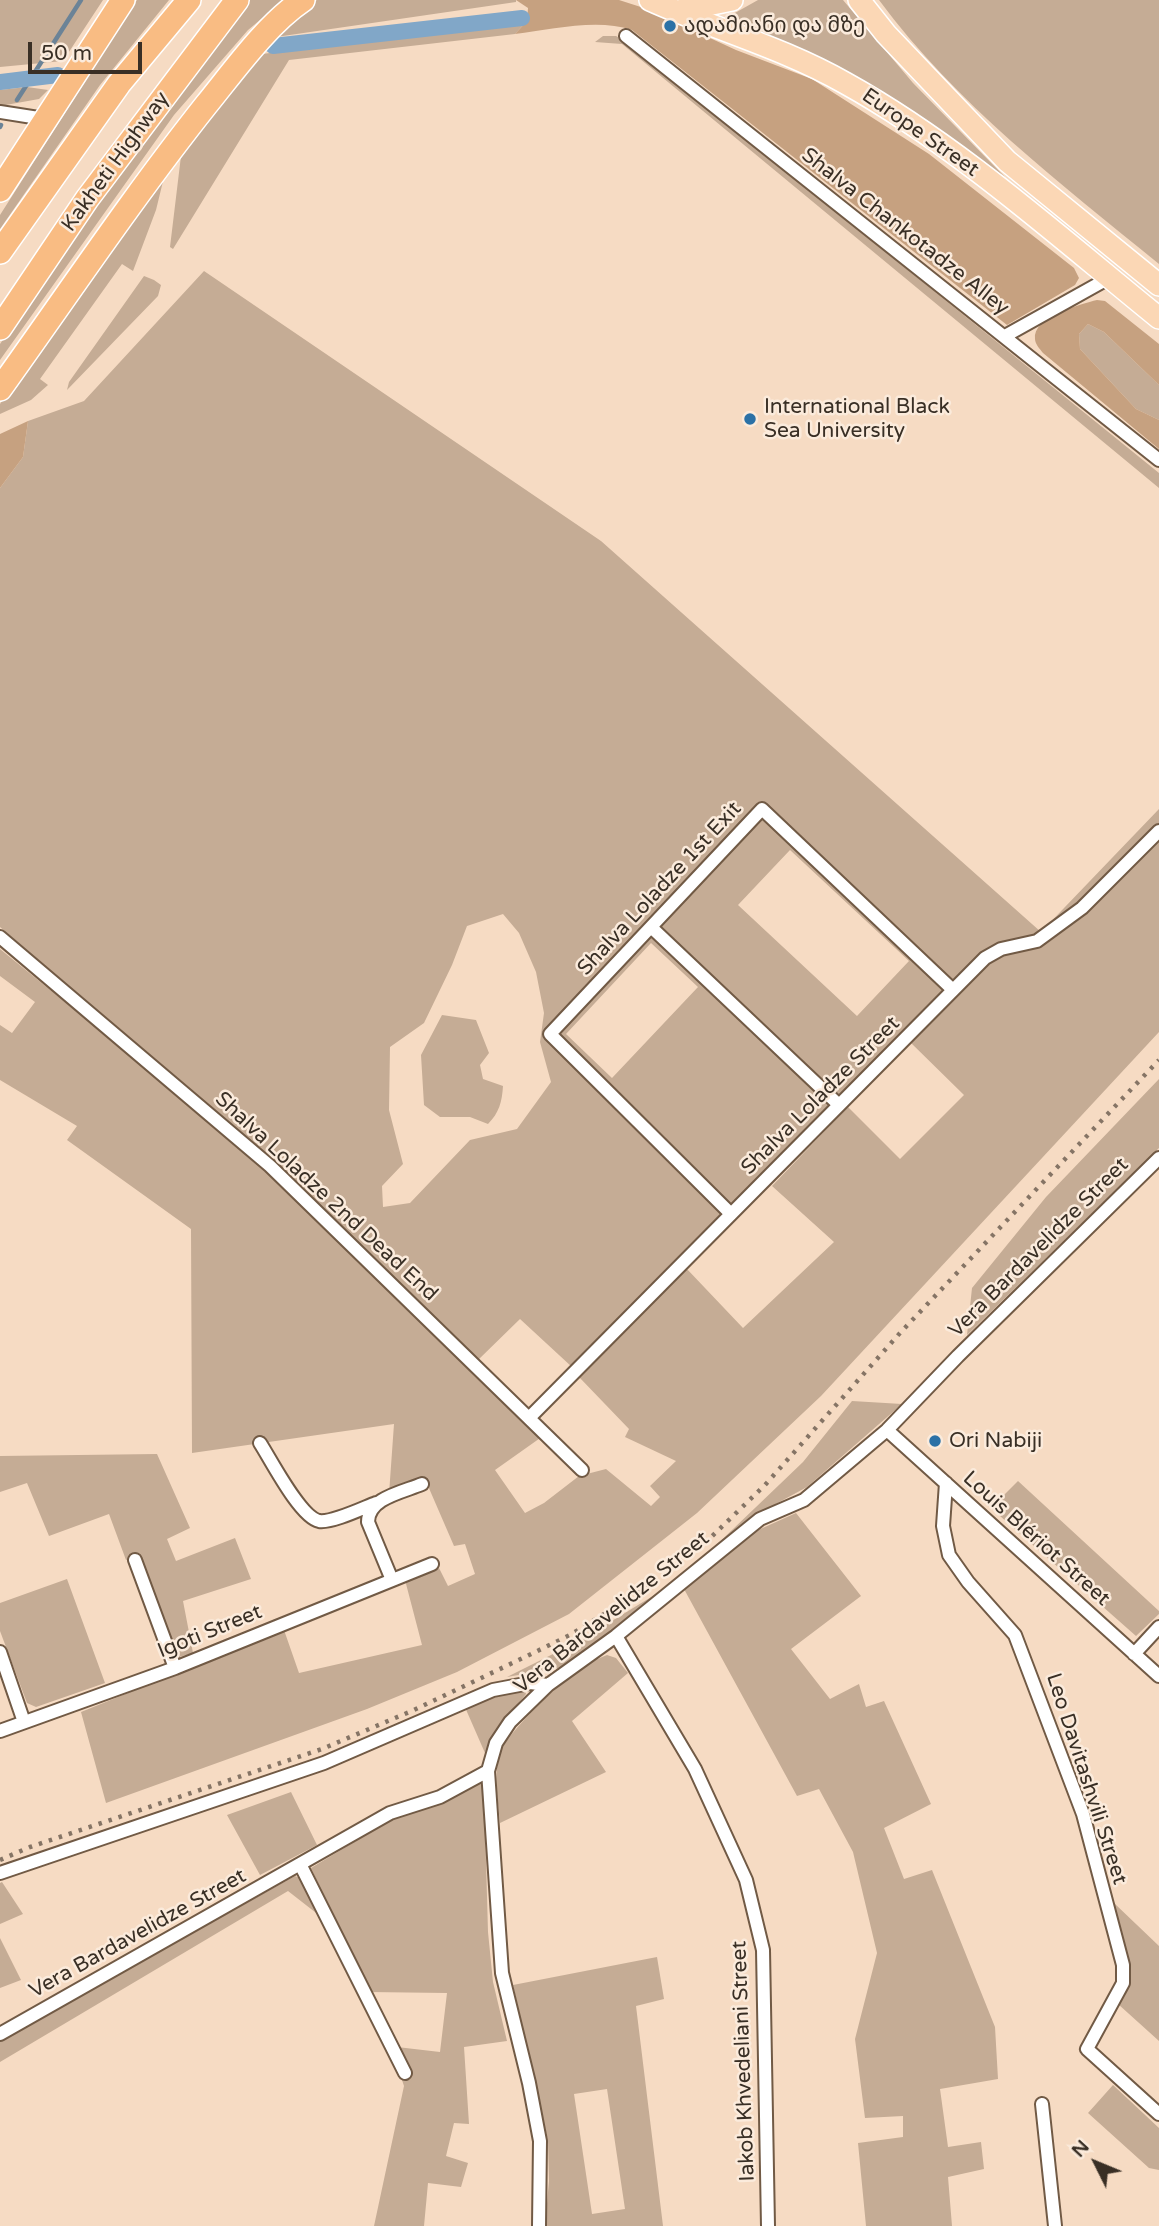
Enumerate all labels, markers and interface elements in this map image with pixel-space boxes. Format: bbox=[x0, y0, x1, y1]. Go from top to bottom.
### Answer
place label: ადამიანი და მზე bbox=[684, 13, 865, 39]
marker: ადამიანი და მზე bbox=[662, 18, 678, 34]
scale bar bbox=[32, 28, 145, 72]
text: 50 m bbox=[41, 41, 92, 66]
street label: Europe Street bbox=[857, 83, 983, 183]
street label: Kakheti Highway bbox=[57, 87, 175, 237]
street label: Shalva Chankotadze Alley bbox=[796, 143, 1014, 321]
place label: International Black Sea University bbox=[764, 394, 950, 444]
marker: International Black Sea University bbox=[742, 411, 758, 427]
street label: Shalva Loladze 1st Exit bbox=[573, 797, 747, 981]
street label: Shalva Loladze Street bbox=[736, 1011, 906, 1181]
street label: Shalva Loladze 2nd Dead End bbox=[209, 1087, 443, 1307]
street label: Vera Bardavelidze Street bbox=[944, 1153, 1134, 1343]
place label: Ori Nabiji bbox=[949, 1428, 1042, 1454]
marker: Ori Nabiji bbox=[927, 1433, 943, 1449]
street label: Louis Blériot Street bbox=[957, 1466, 1115, 1612]
street label: Vera Bardavelidze Street bbox=[509, 1526, 715, 1700]
street label: Igoti Street bbox=[154, 1600, 266, 1664]
street label: Leo Davitashvili Street bbox=[1040, 1670, 1132, 1888]
street label: Vera Bardavelidze Street bbox=[25, 1864, 251, 2004]
street label: Iakob Khvedeliani Street bbox=[727, 1940, 761, 2182]
north arrow bbox=[1061, 2128, 1131, 2198]
text: N bbox=[1067, 2136, 1094, 2162]

